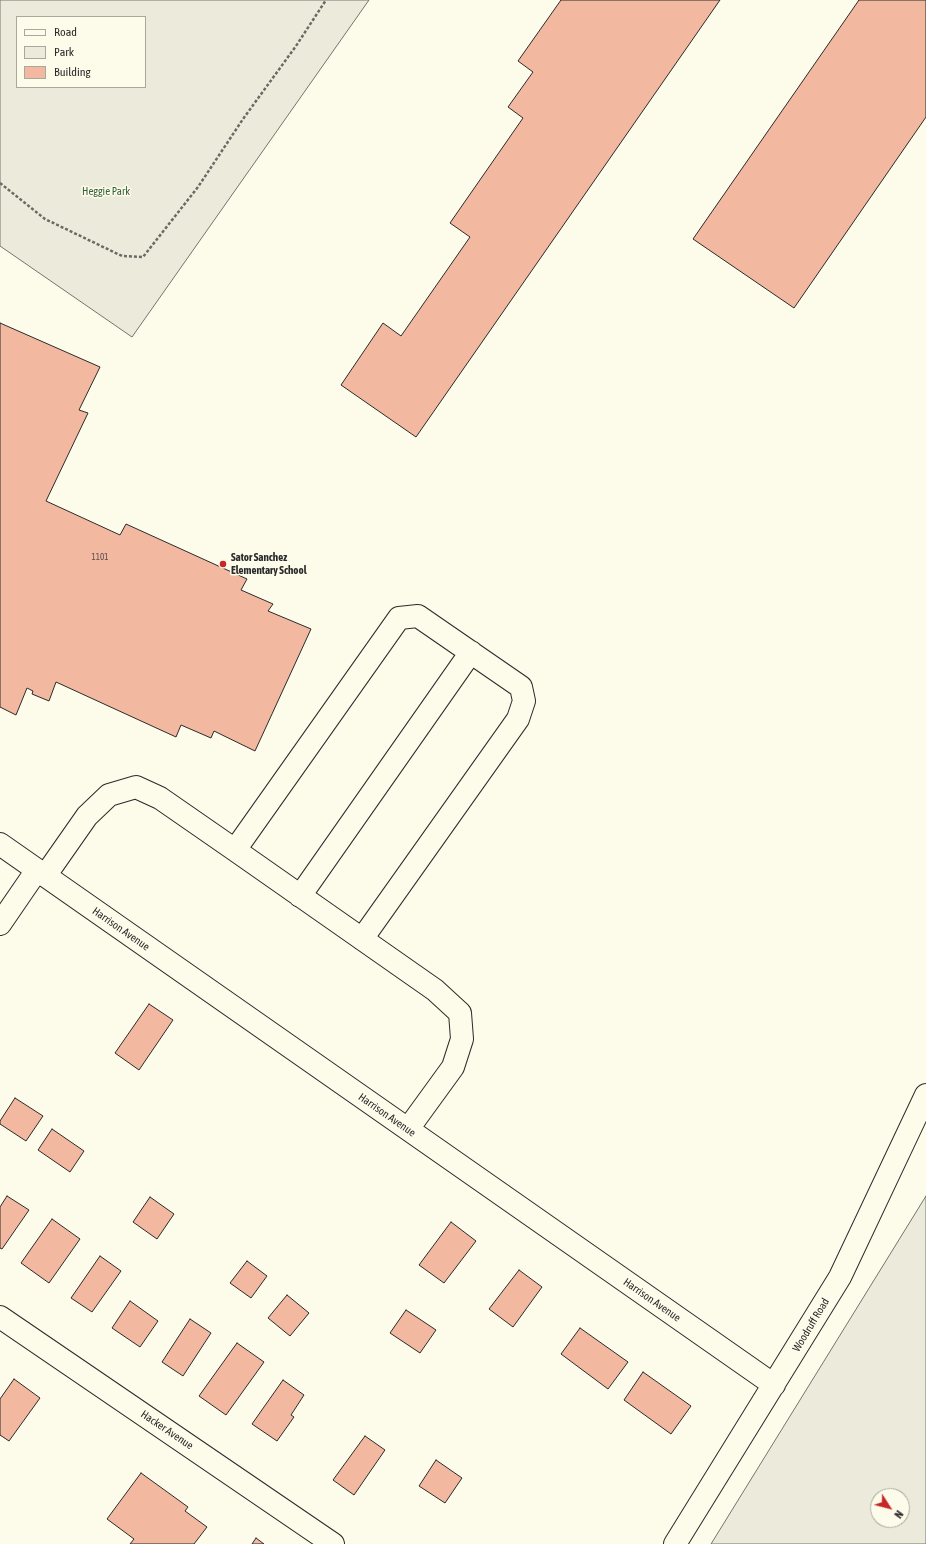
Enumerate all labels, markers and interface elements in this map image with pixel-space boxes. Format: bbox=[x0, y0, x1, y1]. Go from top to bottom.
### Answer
legend bbox=[16, 16, 146, 88]
text: Road bbox=[54, 25, 77, 39]
text: Park bbox=[54, 45, 74, 59]
text: Building bbox=[54, 65, 91, 79]
park label: Heggie Park bbox=[82, 185, 130, 199]
place label: Sator Sanchez Elementary School bbox=[231, 551, 307, 577]
house number: 1101 bbox=[92, 552, 108, 562]
marker: Sator Sanchez Elementary School bbox=[218, 559, 228, 569]
street label: Harrison Avenue bbox=[90, 904, 152, 954]
street label: Harrison Avenue bbox=[356, 1090, 418, 1140]
street label: Harrison Avenue bbox=[621, 1275, 683, 1325]
street label: Woodruff Road bbox=[790, 1296, 832, 1354]
street label: Hacker Avenue bbox=[138, 1408, 196, 1452]
north arrow bbox=[870, 1488, 910, 1528]
text: N bbox=[892, 1508, 906, 1521]

